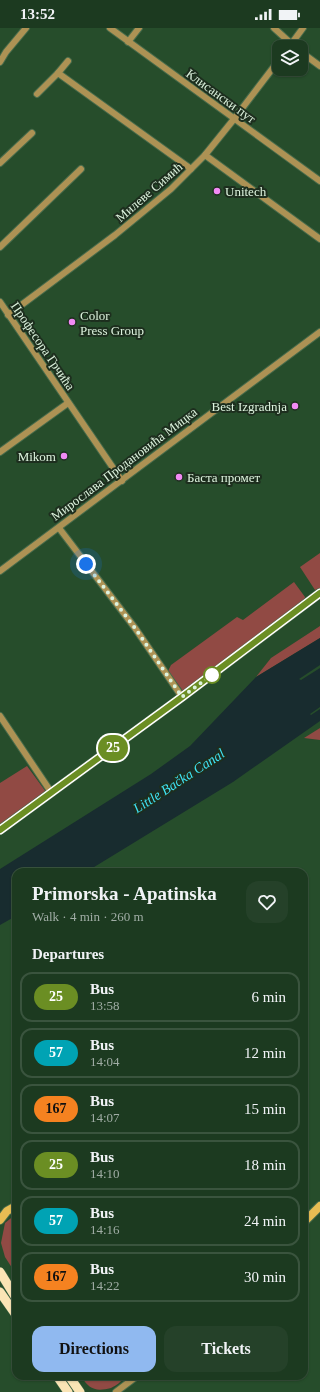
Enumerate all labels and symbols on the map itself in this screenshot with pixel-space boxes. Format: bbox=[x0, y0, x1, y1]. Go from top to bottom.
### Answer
street label: Клисански пут bbox=[183, 66, 259, 126]
street label: Милеве Симић bbox=[113, 159, 186, 225]
place label: Unitech bbox=[225, 184, 267, 199]
marker: Unitech bbox=[212, 186, 222, 196]
street label: Професора Грчића bbox=[8, 299, 78, 393]
place label: Color Press Group bbox=[80, 308, 144, 338]
marker: Color Press Group bbox=[67, 317, 77, 327]
place label: Best Izgradnja bbox=[212, 399, 287, 414]
marker: Best Izgradnja bbox=[290, 401, 300, 411]
street label: Мирослава Продановића Мицка bbox=[48, 404, 200, 524]
place label: Mikom bbox=[18, 449, 56, 464]
marker: Mikom bbox=[59, 451, 69, 461]
place label: Баста промет bbox=[187, 470, 261, 485]
marker: Баста промет bbox=[174, 472, 184, 482]
your location bbox=[76, 554, 96, 574]
unlabelled marker bbox=[203, 666, 221, 684]
line badge: 25 bbox=[95, 735, 131, 761]
water label: Little Bačka Canal bbox=[130, 746, 228, 817]

